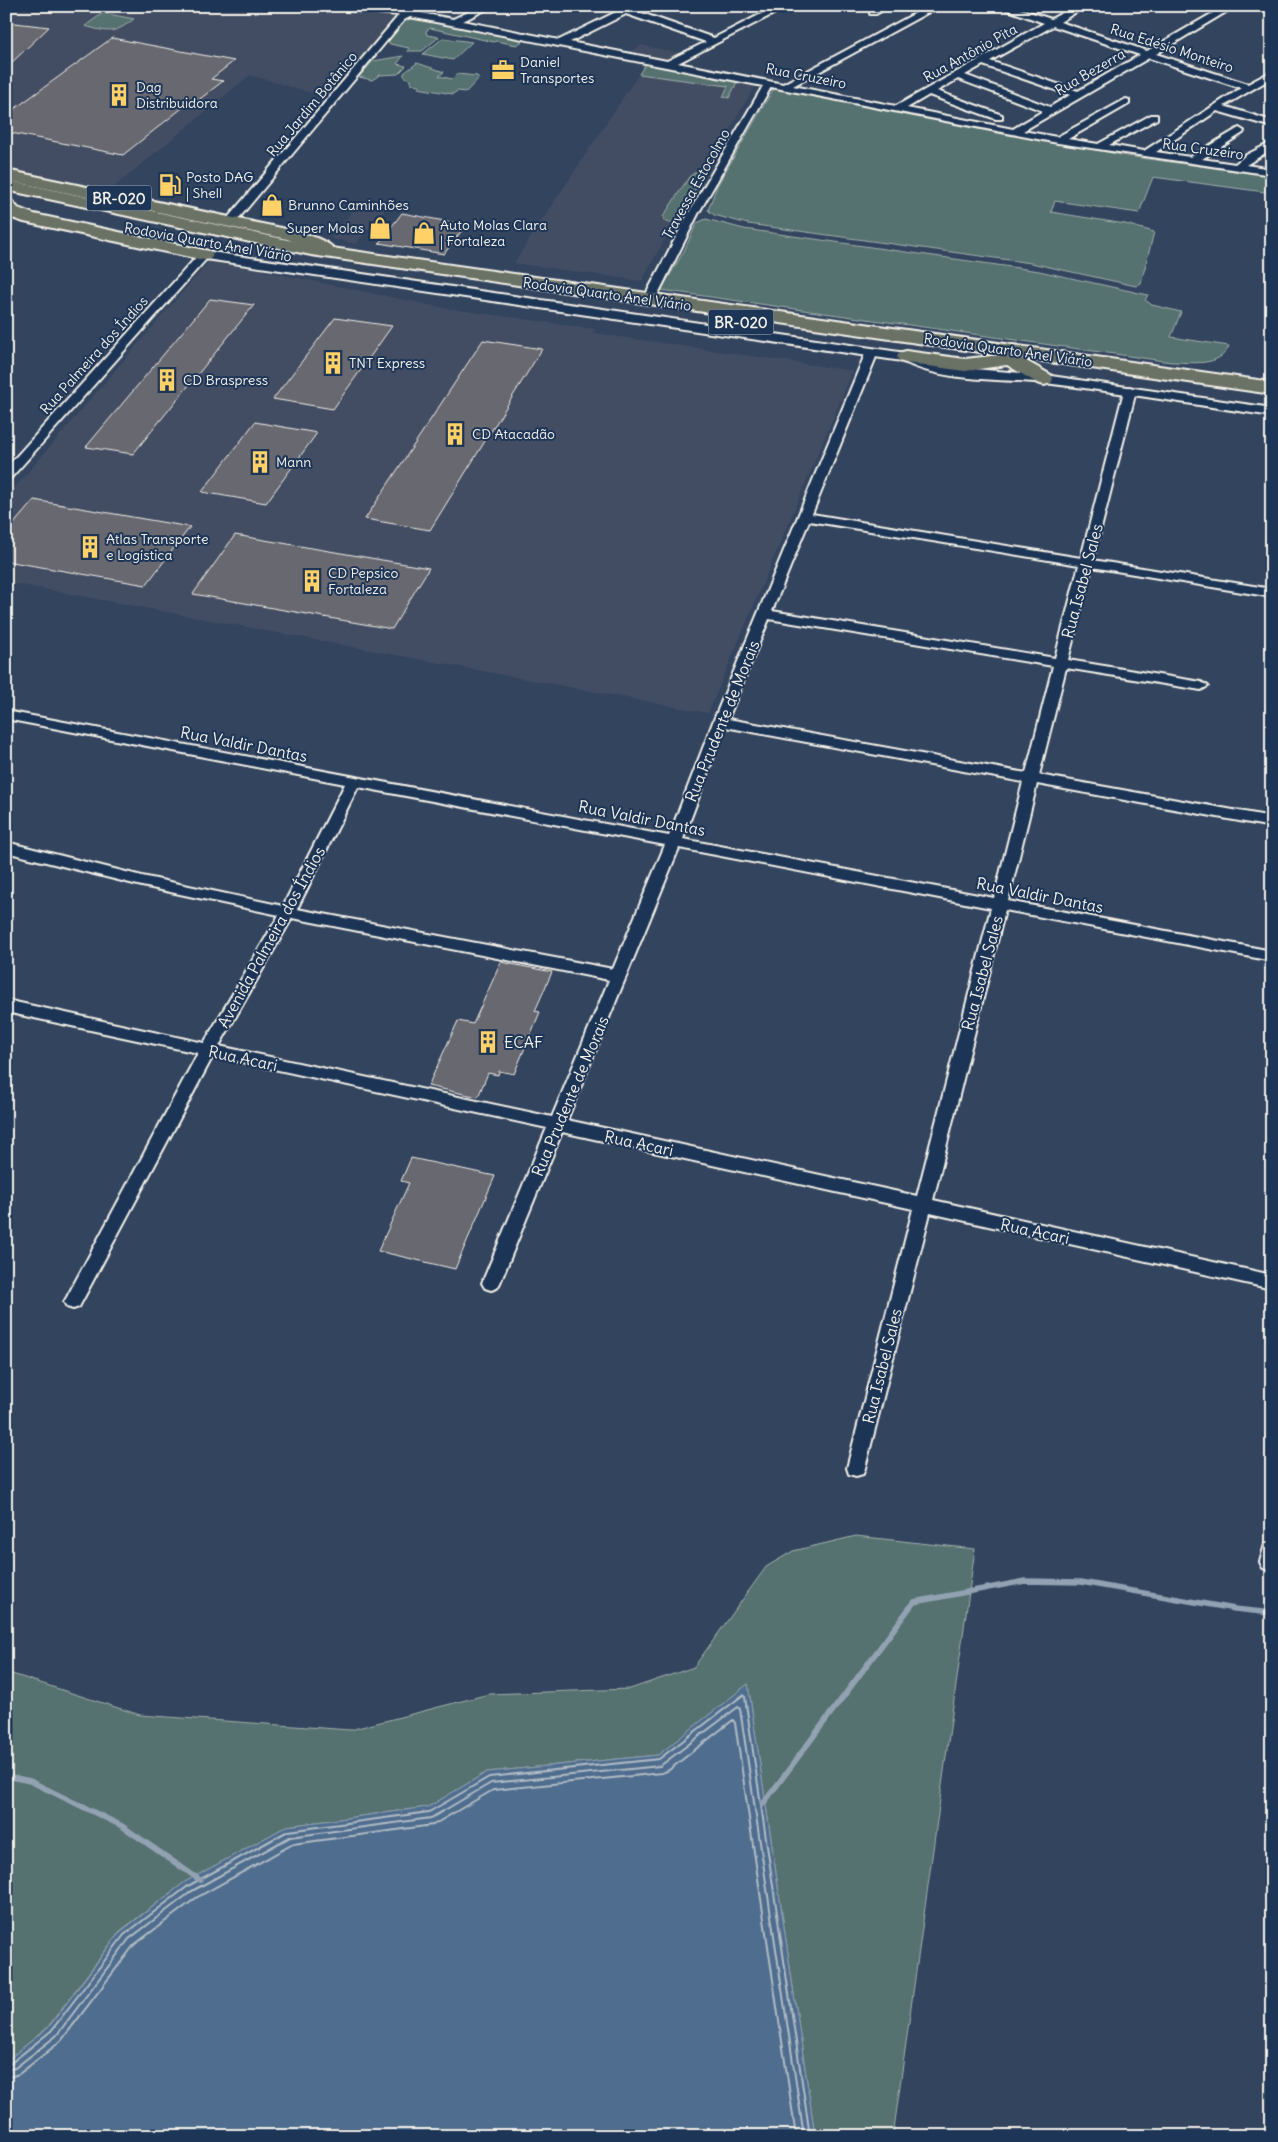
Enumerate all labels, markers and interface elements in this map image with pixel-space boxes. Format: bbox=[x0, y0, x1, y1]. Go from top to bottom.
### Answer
street label: Rua Antônio Pita bbox=[920, 20, 1020, 86]
street label: Rua Edésio Monteiro bbox=[1108, 20, 1236, 76]
street label: Rua Bezerra bbox=[1052, 45, 1128, 99]
street label: Rua Jardim Botânico bbox=[263, 48, 361, 160]
place label: Daniel Transportes bbox=[520, 53, 594, 87]
office icon: Daniel Transportes bbox=[490, 57, 516, 83]
street label: Rua Cruzeiro bbox=[764, 59, 848, 93]
place label: Dag Distribuidora bbox=[136, 78, 218, 112]
building icon: Dag Distribuidora bbox=[106, 82, 132, 108]
street label: Travessa Estocolmo bbox=[658, 125, 734, 242]
street label: Rua Cruzeiro bbox=[1161, 134, 1245, 164]
place label: Posto DAG | Shell bbox=[186, 168, 253, 202]
fuel station icon: Posto DAG | Shell bbox=[157, 172, 183, 198]
road number: BR-020 bbox=[86, 186, 152, 210]
shop icon: Brunno Caminhões bbox=[259, 192, 285, 218]
place label: Brunno Caminhões bbox=[288, 196, 409, 214]
shop icon: Super Molas bbox=[367, 215, 393, 241]
place label: Auto Molas Clara | Fortaleza bbox=[440, 216, 547, 250]
street label: Rodovia Quarto Anel Viário bbox=[123, 218, 293, 266]
place label: Super Molas bbox=[287, 219, 364, 237]
shop icon: Auto Molas Clara | Fortaleza bbox=[411, 220, 437, 246]
street label: Rodovia Quarto Anel Viário bbox=[522, 273, 693, 315]
street label: Rua Palmeira dos Índios bbox=[36, 292, 152, 418]
road number: BR-020 bbox=[708, 310, 774, 334]
street label: Rodovia Quarto Anel Viário bbox=[923, 329, 1094, 371]
building icon: TNT Express bbox=[320, 350, 346, 376]
place label: TNT Express bbox=[349, 354, 425, 372]
building icon: CD Braspress bbox=[154, 367, 180, 393]
place label: CD Braspress bbox=[183, 371, 268, 389]
building icon: CD Atacadão bbox=[442, 421, 468, 447]
place label: CD Atacadão bbox=[472, 425, 555, 443]
building icon: Mann bbox=[247, 449, 273, 475]
place label: Mann bbox=[276, 453, 311, 471]
street label: Rua Isabel Sales bbox=[1057, 521, 1107, 641]
place label: Atlas Transporte e Logística bbox=[106, 530, 208, 564]
building icon: Atlas Transporte e Logística bbox=[77, 534, 103, 560]
place label: CD Pepsico Fortaleza bbox=[328, 564, 398, 598]
building icon: CD Pepsico Fortaleza bbox=[299, 568, 325, 594]
street label: Rua Prudente de Morais bbox=[680, 637, 764, 805]
street label: Rua Valdir Dantas bbox=[179, 722, 309, 766]
street label: Rua Valdir Dantas bbox=[577, 796, 707, 840]
street label: Avenida Palmeira dos Índios bbox=[213, 843, 329, 1031]
street label: Rua Valdir Dantas bbox=[975, 873, 1105, 917]
street label: Rua Isabel Sales bbox=[957, 913, 1007, 1033]
street label: Rua Prudente de Morais bbox=[527, 1013, 613, 1179]
building icon: ECAF bbox=[475, 1029, 501, 1055]
place label: ECAF bbox=[504, 1032, 543, 1052]
street label: Rua Acari bbox=[207, 1041, 279, 1075]
street label: Rua Acari bbox=[603, 1126, 675, 1160]
street label: Rua Acari bbox=[999, 1214, 1071, 1248]
street label: Rua Isabel Sales bbox=[858, 1306, 906, 1426]

